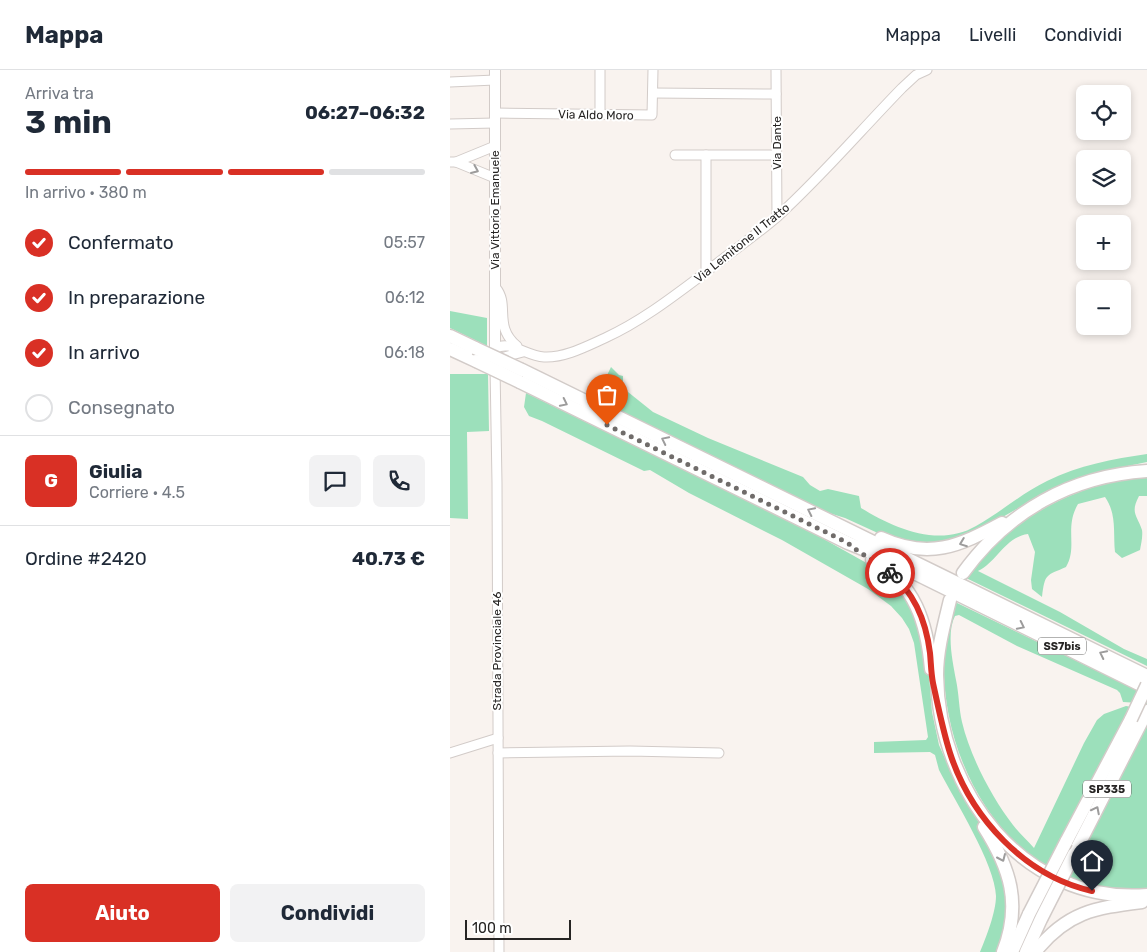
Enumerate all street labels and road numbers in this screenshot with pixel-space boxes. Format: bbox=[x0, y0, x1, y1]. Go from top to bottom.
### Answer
street label: Via Aldo Moro bbox=[558, 107, 634, 123]
street label: Via Dante bbox=[770, 116, 784, 170]
street label: Via Vittorio Emanuele bbox=[488, 150, 502, 270]
street label: Via Lemitone II Tratto bbox=[692, 200, 792, 286]
street label: Strada Provinciale 46 bbox=[490, 592, 504, 711]
road number: SS7bis bbox=[1038, 638, 1086, 654]
road number: SP335 bbox=[1083, 781, 1131, 798]

